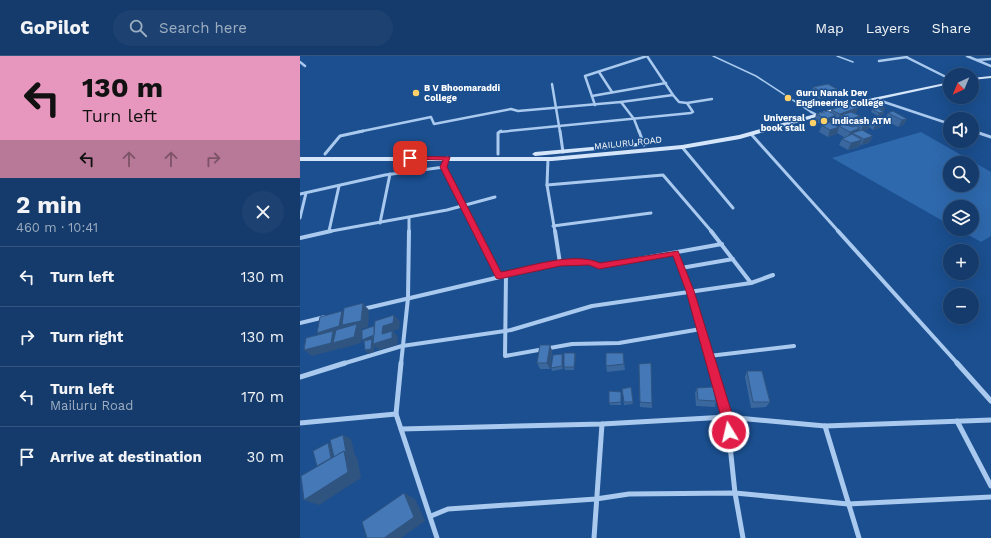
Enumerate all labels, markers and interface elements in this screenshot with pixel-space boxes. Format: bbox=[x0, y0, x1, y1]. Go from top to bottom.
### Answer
search box bbox=[113, 10, 393, 46]
text: GoPilot bbox=[20, 16, 89, 39]
icon: search bbox=[127, 17, 149, 39]
text: Search here bbox=[159, 19, 247, 37]
text: Map bbox=[815, 20, 844, 36]
text: Layers bbox=[866, 20, 910, 36]
text: Share bbox=[932, 20, 971, 36]
north arrow bbox=[943, 68, 979, 104]
map controls bbox=[943, 68, 979, 324]
text: 130 m bbox=[82, 71, 163, 104]
icon: left bbox=[16, 72, 68, 124]
place label: B V Bhoomaraddi College bbox=[424, 83, 500, 103]
marker: B V Bhoomaraddi College bbox=[411, 88, 421, 98]
place label: Guru Nanak Dev Engineering College bbox=[796, 88, 883, 108]
marker: Guru Nanak Dev Engineering College bbox=[783, 93, 793, 103]
text: Turn left bbox=[82, 105, 157, 126]
button: sound bbox=[943, 112, 979, 148]
place label: Universal book stall bbox=[761, 113, 805, 133]
marker: Indicash ATM bbox=[819, 116, 829, 126]
place label: Indicash ATM bbox=[832, 116, 891, 126]
marker: Universal book stall bbox=[808, 118, 818, 128]
street label: MAILURU ROAD bbox=[594, 134, 662, 152]
pin bbox=[393, 141, 427, 175]
icon: arrive bbox=[399, 147, 421, 169]
icon: left bbox=[76, 148, 98, 170]
icon: ahead bbox=[118, 148, 140, 170]
icon: ahead bbox=[160, 148, 182, 170]
icon: right bbox=[202, 148, 224, 170]
button: search bbox=[943, 156, 979, 192]
text: 2 min bbox=[16, 191, 82, 219]
button: close bbox=[242, 191, 284, 233]
button: layers bbox=[943, 200, 979, 236]
text: 460 m · 10:41 bbox=[16, 220, 98, 235]
button: + bbox=[943, 244, 979, 280]
icon: left bbox=[16, 266, 38, 288]
text: Turn left bbox=[50, 268, 114, 286]
text: 130 m bbox=[241, 268, 284, 286]
button: − bbox=[943, 288, 979, 324]
icon: right bbox=[16, 326, 38, 348]
text: Turn right bbox=[50, 328, 123, 346]
text: 130 m bbox=[241, 328, 284, 346]
text: Turn left bbox=[50, 380, 114, 398]
icon: left bbox=[16, 386, 38, 408]
text: 170 m bbox=[241, 388, 284, 406]
text: Mailuru Road bbox=[50, 398, 133, 413]
position arrow bbox=[708, 411, 750, 453]
icon: arrive bbox=[16, 446, 38, 468]
text: Arrive at destination bbox=[50, 448, 202, 466]
text: 30 m bbox=[247, 448, 284, 466]

